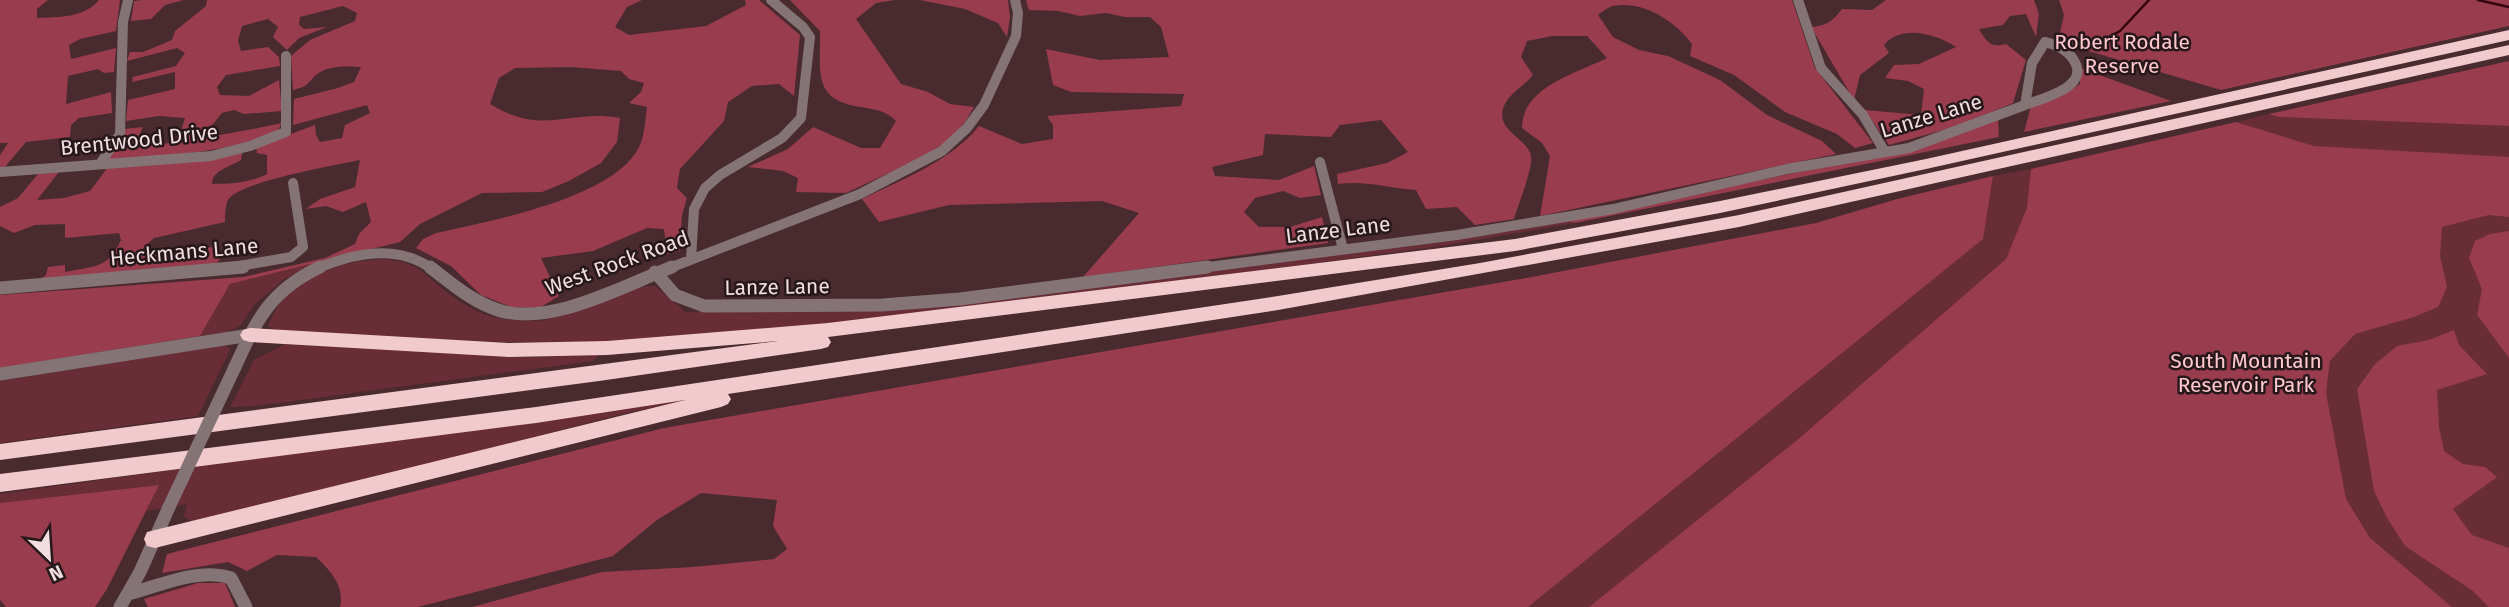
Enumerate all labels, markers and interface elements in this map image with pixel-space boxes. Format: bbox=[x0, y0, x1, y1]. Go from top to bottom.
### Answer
park label: Robert Rodale Reserve bbox=[2054, 29, 2190, 79]
street label: Lanze Lane bbox=[1877, 88, 1985, 144]
street label: Brentwood Drive bbox=[59, 119, 219, 161]
street label: Lanze Lane bbox=[1284, 211, 1392, 249]
street label: West Rock Road bbox=[542, 225, 692, 301]
street label: Heckmans Lane bbox=[109, 233, 259, 271]
street label: Lanze Lane bbox=[724, 273, 830, 301]
park label: South Mountain Reservoir Park bbox=[2170, 348, 2322, 398]
north arrow bbox=[14, 523, 84, 593]
text: N bbox=[45, 560, 67, 586]

